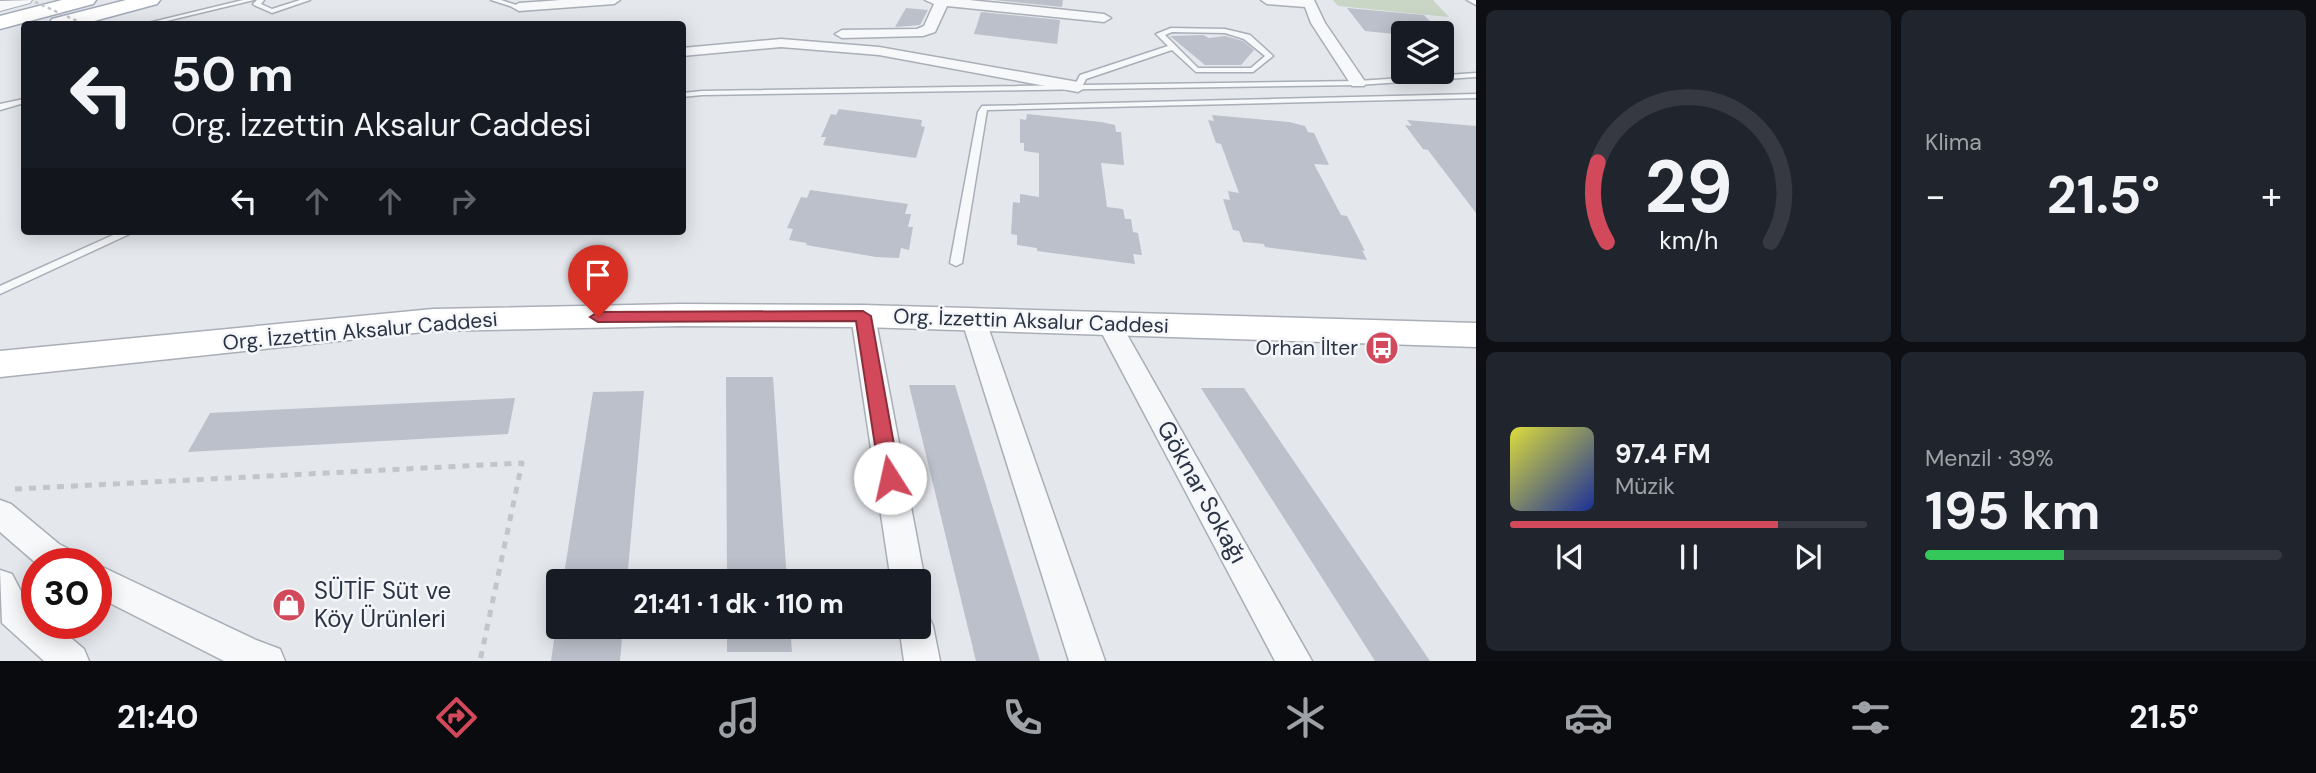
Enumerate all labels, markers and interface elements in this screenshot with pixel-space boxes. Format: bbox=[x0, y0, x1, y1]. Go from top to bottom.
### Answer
map controls bbox=[1391, 21, 1454, 84]
button: layers bbox=[1391, 21, 1454, 84]
text: 50 m bbox=[171, 42, 294, 106]
icon: left bbox=[56, 49, 147, 140]
text: Org. İzzettin Aksalur Caddesi bbox=[171, 104, 591, 146]
text: Klima bbox=[1925, 127, 1982, 157]
text: 29 bbox=[1645, 140, 1732, 235]
text: 21.5° bbox=[2047, 161, 2160, 229]
text: − bbox=[1925, 171, 1946, 221]
text: + bbox=[2261, 171, 2282, 221]
icon: left bbox=[225, 182, 263, 220]
icon: ahead bbox=[298, 182, 336, 220]
icon: ahead bbox=[371, 182, 409, 220]
icon: right bbox=[444, 182, 482, 220]
text: km/h bbox=[1659, 224, 1718, 257]
pin bbox=[568, 245, 628, 317]
icon: arrive bbox=[579, 256, 617, 294]
street label: Org. İzzettin Aksalur Caddesi bbox=[893, 302, 1169, 340]
street label: Org. İzzettin Aksalur Caddesi bbox=[221, 305, 499, 357]
bus stop icon: Orhan İlter bbox=[1363, 329, 1401, 367]
place label: Orhan İlter bbox=[1256, 334, 1358, 362]
street label: Göknar Sokağı bbox=[1150, 415, 1254, 569]
text: 97.4 FM bbox=[1615, 437, 1711, 471]
position arrow bbox=[853, 441, 927, 515]
text: Menzil · 39% bbox=[1925, 443, 2054, 473]
text: Müzik bbox=[1615, 471, 1675, 501]
text: 195 km bbox=[1925, 477, 2101, 545]
icon: previous bbox=[1551, 538, 1589, 576]
icon: pause bbox=[1670, 538, 1708, 576]
icon: next bbox=[1789, 538, 1827, 576]
speed limit sign: 30 bbox=[21, 548, 112, 639]
place label: SÜTİF Süt ve Köy Ürünleri bbox=[314, 575, 451, 634]
shop icon: SÜTİF Süt ve Köy Ürünleri bbox=[270, 586, 308, 624]
text: 21:41 · 1 dk · 110 m bbox=[633, 587, 844, 621]
icon: directions bbox=[432, 693, 481, 742]
icon: music bbox=[715, 693, 764, 742]
icon: phone bbox=[998, 693, 1047, 742]
icon: climate bbox=[1281, 693, 1330, 742]
icon: car bbox=[1564, 693, 1613, 742]
icon: filters bbox=[1846, 693, 1895, 742]
text: 21:40 bbox=[117, 696, 198, 738]
text: 21.5° bbox=[2129, 696, 2199, 738]

